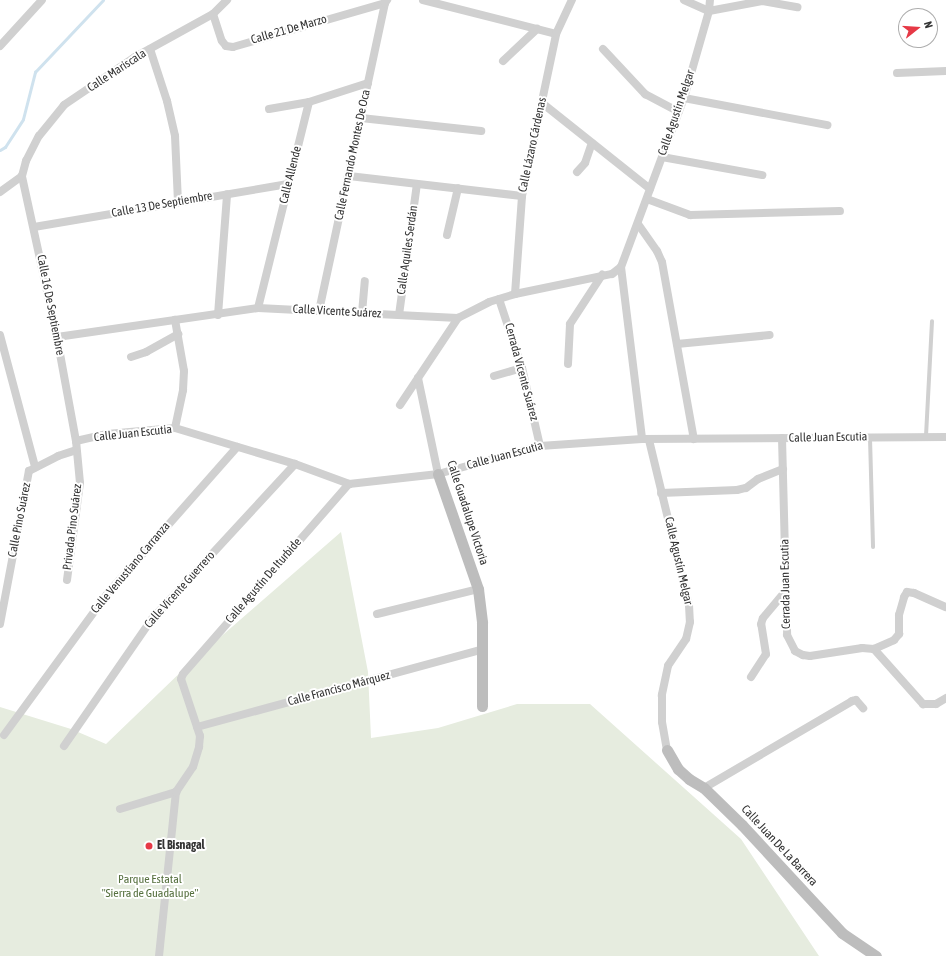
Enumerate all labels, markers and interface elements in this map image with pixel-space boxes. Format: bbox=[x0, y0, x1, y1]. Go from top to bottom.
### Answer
north arrow bbox=[898, 8, 938, 48]
street label: Calle 21 De Marzo bbox=[250, 12, 328, 48]
text: N bbox=[922, 20, 935, 30]
street label: Calle Mariscala bbox=[85, 47, 149, 95]
street label: Calle Agustín Melgar bbox=[656, 68, 698, 158]
street label: Calle Fernando Montes De Oca bbox=[332, 88, 374, 222]
street label: Calle Lázaro Cárdenas bbox=[516, 96, 550, 194]
street label: Calle Allende bbox=[277, 145, 305, 205]
street label: Calle 13 De Septiembre bbox=[110, 189, 214, 221]
street label: Calle Aquiles Serdán bbox=[395, 204, 421, 296]
street label: Calle 16 De Septiembre bbox=[33, 253, 67, 357]
street label: Calle Vicente Suárez bbox=[292, 302, 382, 322]
street label: Cerrada Vicente Suárez bbox=[501, 322, 541, 422]
street label: Calle Juan Escutia bbox=[93, 423, 173, 445]
street label: Calle Juan Escutia bbox=[789, 430, 867, 446]
street label: Calle Juan Escutia bbox=[465, 439, 545, 473]
street label: Calle Guadalupe Victoria bbox=[443, 459, 491, 567]
street label: Calle Pino Suárez bbox=[6, 482, 34, 558]
street label: Privada Pino Suárez bbox=[61, 483, 85, 571]
street label: Calle Agustín Melgar bbox=[661, 516, 695, 606]
street label: Calle Venustiano Carranza bbox=[88, 519, 174, 617]
street label: Calle Agustín De Iturbide bbox=[223, 535, 305, 627]
street label: Cerrada Juan Escutia bbox=[778, 539, 794, 629]
street label: Calle Vicente Guerrero bbox=[142, 549, 218, 631]
street label: Calle Francisco Márquez bbox=[286, 668, 392, 710]
street label: Calle Juan De La Barrera bbox=[738, 803, 820, 889]
place label: El Bisnagal bbox=[157, 839, 205, 853]
marker: El Bisnagal bbox=[144, 841, 154, 851]
park label: Parque Estatal "Sierra de Guadalupe" bbox=[102, 873, 198, 901]

